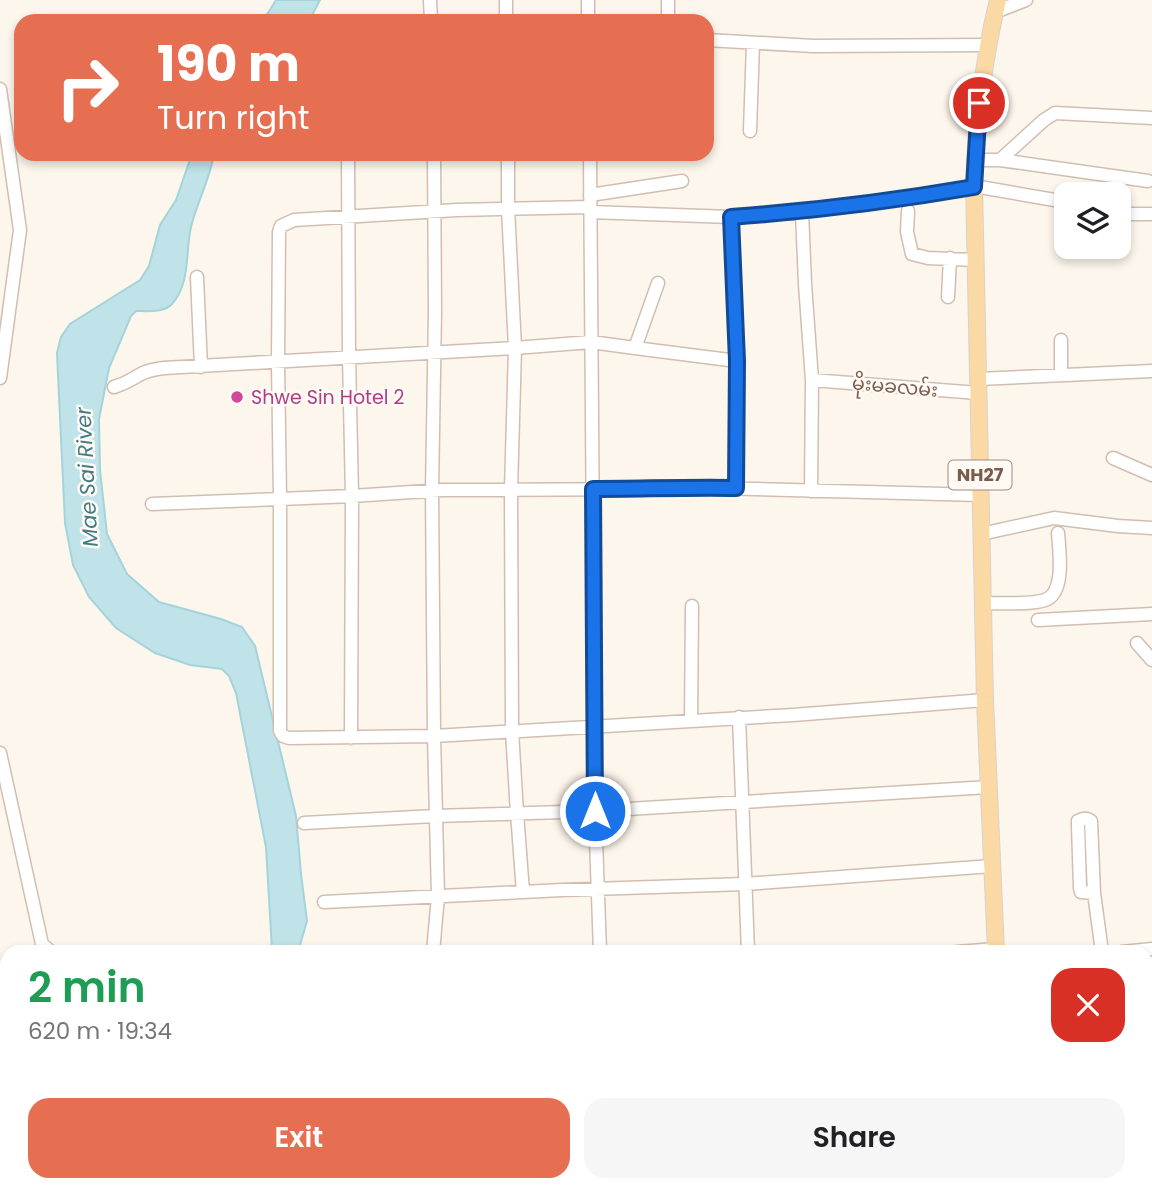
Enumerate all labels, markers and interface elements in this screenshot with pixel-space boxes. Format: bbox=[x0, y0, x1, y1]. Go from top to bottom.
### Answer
text: 190 m bbox=[157, 30, 300, 98]
icon: right bbox=[42, 42, 133, 133]
pin bbox=[949, 73, 1009, 133]
icon: arrive bbox=[960, 84, 998, 122]
text: Turn right bbox=[157, 95, 309, 140]
map controls bbox=[1054, 182, 1131, 259]
button: layers bbox=[1054, 182, 1131, 259]
street label: မိုးမခလမ်း bbox=[851, 368, 939, 407]
place label: Shwe Sin Hotel 2 bbox=[251, 384, 405, 411]
marker: Shwe Sin Hotel 2 bbox=[229, 389, 245, 405]
water label: Mae Sai River bbox=[68, 405, 105, 548]
road number: NH27 bbox=[948, 461, 1012, 490]
position arrow bbox=[558, 774, 632, 848]
text: 2 min bbox=[28, 958, 146, 1017]
button: close bbox=[1051, 968, 1125, 1042]
text: 620 m · 19:34 bbox=[28, 1015, 172, 1047]
button: Exit bbox=[28, 1098, 570, 1178]
button: Share bbox=[584, 1098, 1125, 1178]

